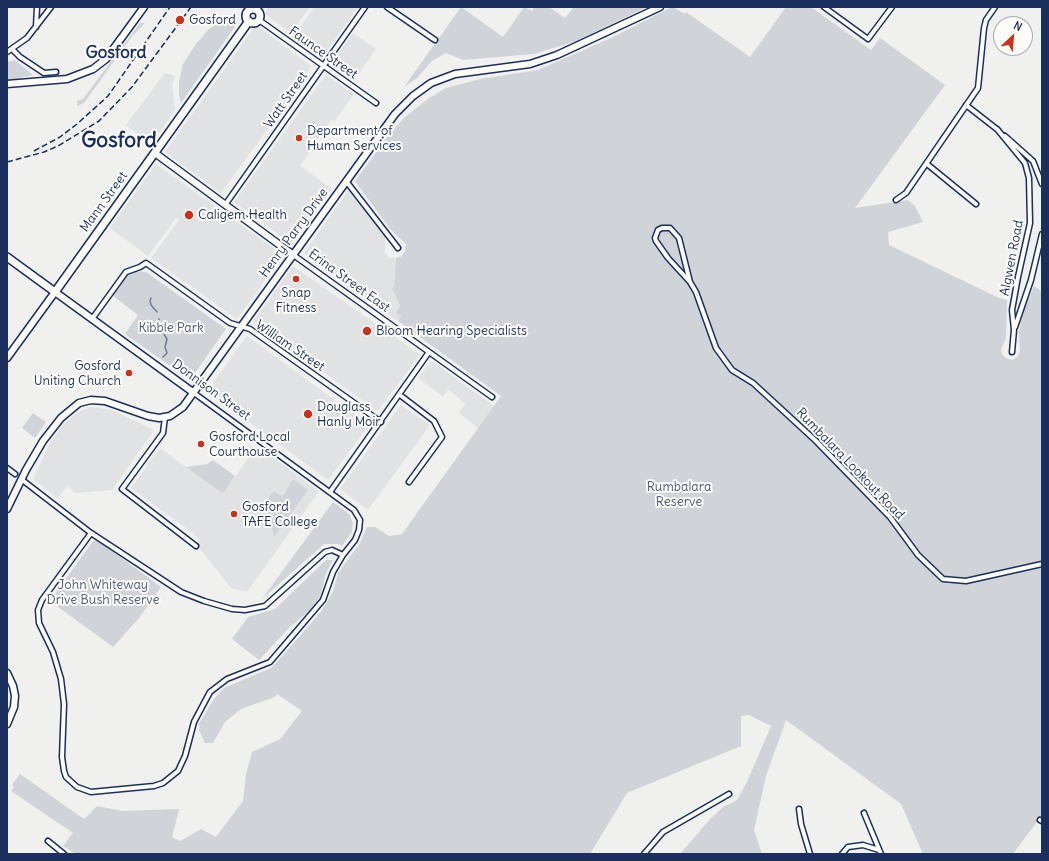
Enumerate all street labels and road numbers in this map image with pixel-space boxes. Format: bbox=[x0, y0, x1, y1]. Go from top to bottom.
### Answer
street label: Faunce Street bbox=[286, 24, 360, 82]
street label: Watt Street bbox=[261, 69, 311, 131]
street label: Mann Street bbox=[77, 169, 131, 235]
street label: Henry Parry Drive bbox=[256, 185, 332, 281]
street label: Algwen Road bbox=[997, 219, 1027, 297]
street label: Erina Street East bbox=[305, 246, 393, 316]
street label: William Street bbox=[252, 317, 328, 375]
street label: Donnison Street bbox=[169, 356, 253, 424]
street label: Rumbalara Lookout Road bbox=[793, 405, 907, 523]

